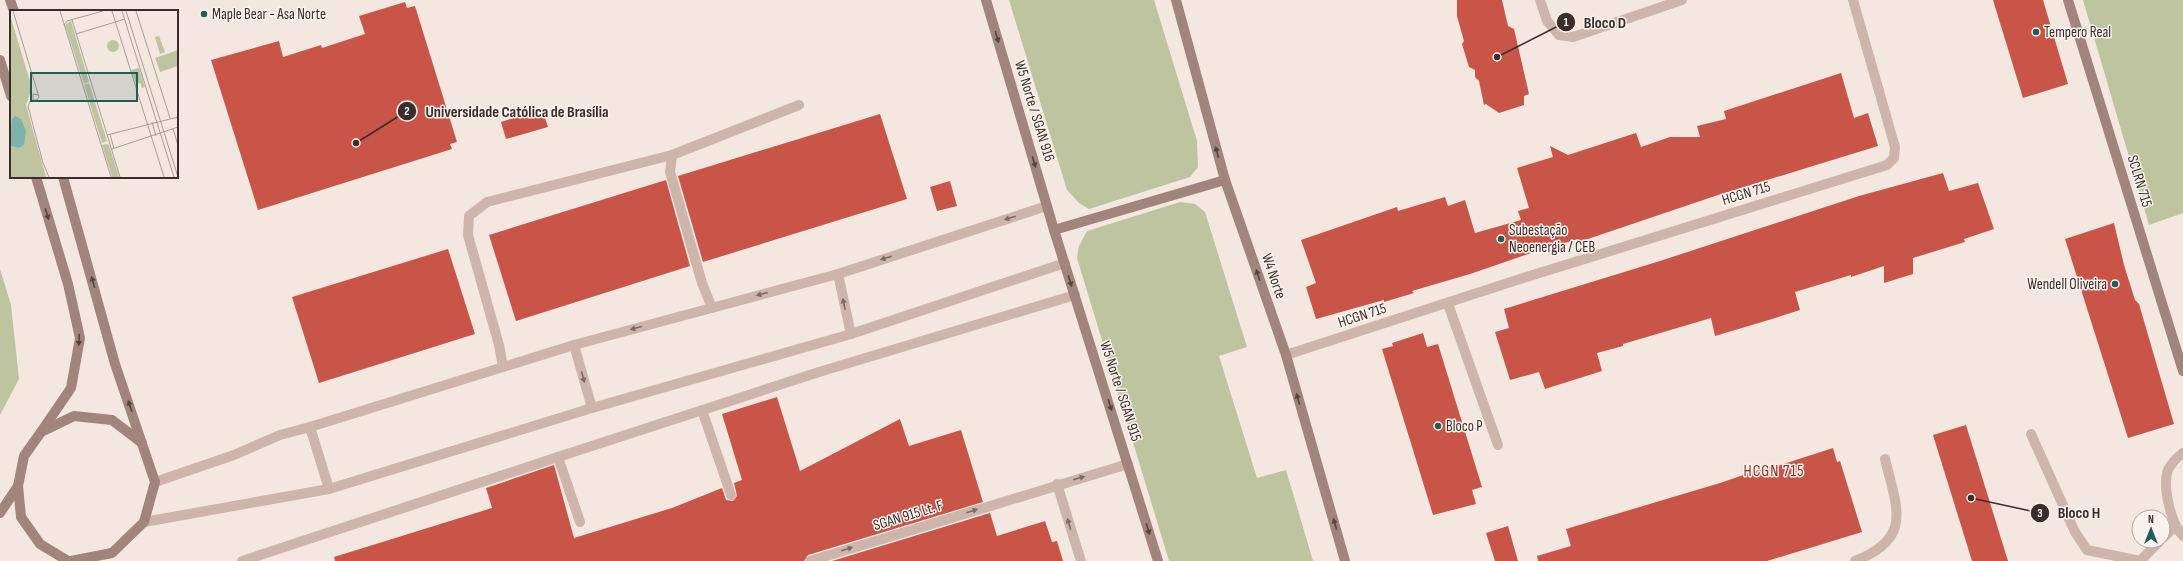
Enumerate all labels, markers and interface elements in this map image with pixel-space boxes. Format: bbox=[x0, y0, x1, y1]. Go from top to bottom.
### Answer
place label: Maple Bear - Asa Norte bbox=[212, 5, 326, 24]
callout: Bloco D bbox=[1556, 8, 1634, 36]
marker: Maple Bear - Asa Norte bbox=[199, 9, 209, 19]
inset map bbox=[10, 10, 178, 178]
text: Bloco D bbox=[1584, 14, 1626, 33]
text: 1 bbox=[1564, 15, 1569, 30]
place label: Tempero Real bbox=[2044, 23, 2111, 42]
marker: Tempero Real bbox=[2031, 27, 2041, 37]
one-way arrow bbox=[994, 32, 1000, 44]
street label: W5 Norte / SGAN 916 bbox=[1010, 58, 1059, 164]
callout: Universidade Católica de Brasília bbox=[397, 97, 616, 125]
text: Universidade Católica de Brasília bbox=[425, 103, 609, 122]
text: 2 bbox=[404, 104, 410, 119]
one-way arrow bbox=[1214, 145, 1220, 158]
street label: SCLRN 715 bbox=[2123, 153, 2156, 210]
one-way arrow bbox=[1031, 156, 1037, 168]
street label: HCGN 715 bbox=[1720, 177, 1773, 210]
one-way arrow bbox=[44, 209, 50, 221]
one-way arrow bbox=[1004, 215, 1016, 221]
place label: Subestação Neoenergia / CEB bbox=[1509, 221, 1595, 257]
marker: Subestação Neoenergia / CEB bbox=[1496, 234, 1506, 244]
street label: W4 Norte bbox=[1257, 251, 1290, 301]
one-way arrow bbox=[880, 255, 892, 261]
one-way arrow bbox=[1255, 269, 1261, 281]
one-way arrow bbox=[1068, 275, 1074, 287]
place label: Wendell Oliveira bbox=[2027, 275, 2107, 294]
one-way arrow bbox=[89, 276, 95, 288]
marker: Wendell Oliveira bbox=[2110, 279, 2120, 289]
one-way arrow bbox=[755, 291, 767, 297]
one-way arrow bbox=[841, 298, 847, 310]
street label: HCGN 715 bbox=[1336, 299, 1389, 332]
one-way arrow bbox=[630, 325, 642, 331]
one-way arrow bbox=[75, 334, 82, 346]
street label: W5 Norte / SGAN 915 bbox=[1095, 339, 1146, 444]
one-way arrow bbox=[580, 371, 586, 383]
one-way arrow bbox=[1295, 392, 1301, 404]
one-way arrow bbox=[1107, 399, 1113, 411]
one-way arrow bbox=[127, 400, 133, 412]
place label: Bloco P bbox=[1446, 417, 1483, 436]
marker: Bloco P bbox=[1433, 421, 1443, 431]
district label: HCGN 715 bbox=[1744, 462, 1805, 481]
one-way arrow bbox=[1073, 475, 1085, 481]
street label: SGAN 915 Lt. F bbox=[871, 496, 945, 535]
callout: Bloco H bbox=[2030, 499, 2109, 527]
text: Bloco H bbox=[2058, 504, 2100, 523]
text: 3 bbox=[2037, 506, 2043, 521]
one-way arrow bbox=[966, 508, 978, 514]
north arrow bbox=[2131, 509, 2171, 549]
text: N bbox=[2148, 513, 2154, 526]
one-way arrow bbox=[1066, 517, 1072, 529]
one-way arrow bbox=[1331, 517, 1337, 530]
one-way arrow bbox=[1145, 523, 1151, 535]
one-way arrow bbox=[842, 546, 854, 552]

